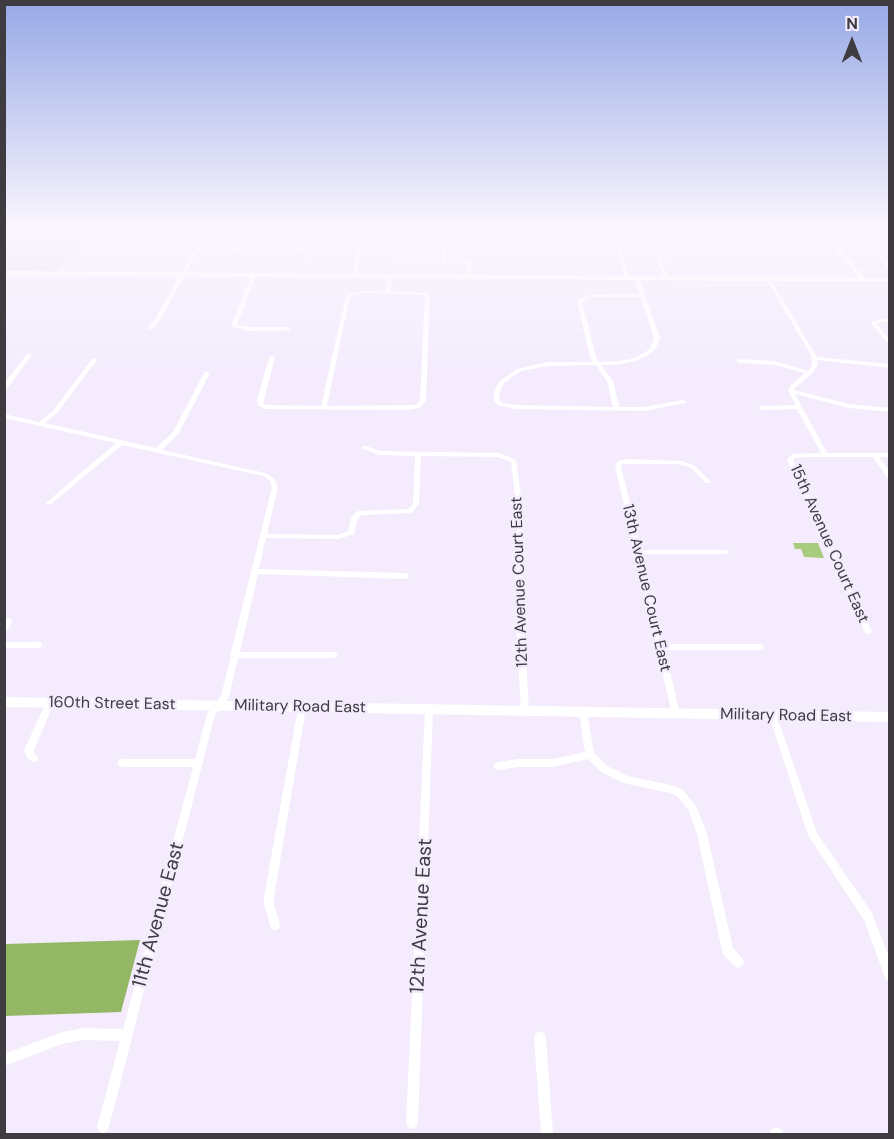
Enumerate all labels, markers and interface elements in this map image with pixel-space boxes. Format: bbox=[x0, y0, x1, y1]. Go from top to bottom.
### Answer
north arrow bbox=[822, 12, 882, 72]
text: N bbox=[846, 13, 858, 34]
street label: 15th Avenue Court East bbox=[785, 462, 873, 626]
street label: 12th Avenue Court East bbox=[507, 496, 533, 668]
street label: 13th Avenue Court East bbox=[617, 502, 675, 674]
street label: 160th Street East bbox=[48, 693, 176, 715]
street label: Military Road East bbox=[234, 696, 366, 718]
street label: Military Road East bbox=[720, 705, 852, 727]
street label: 12th Avenue East bbox=[406, 838, 438, 994]
street label: 11th Avenue East bbox=[128, 839, 190, 991]

